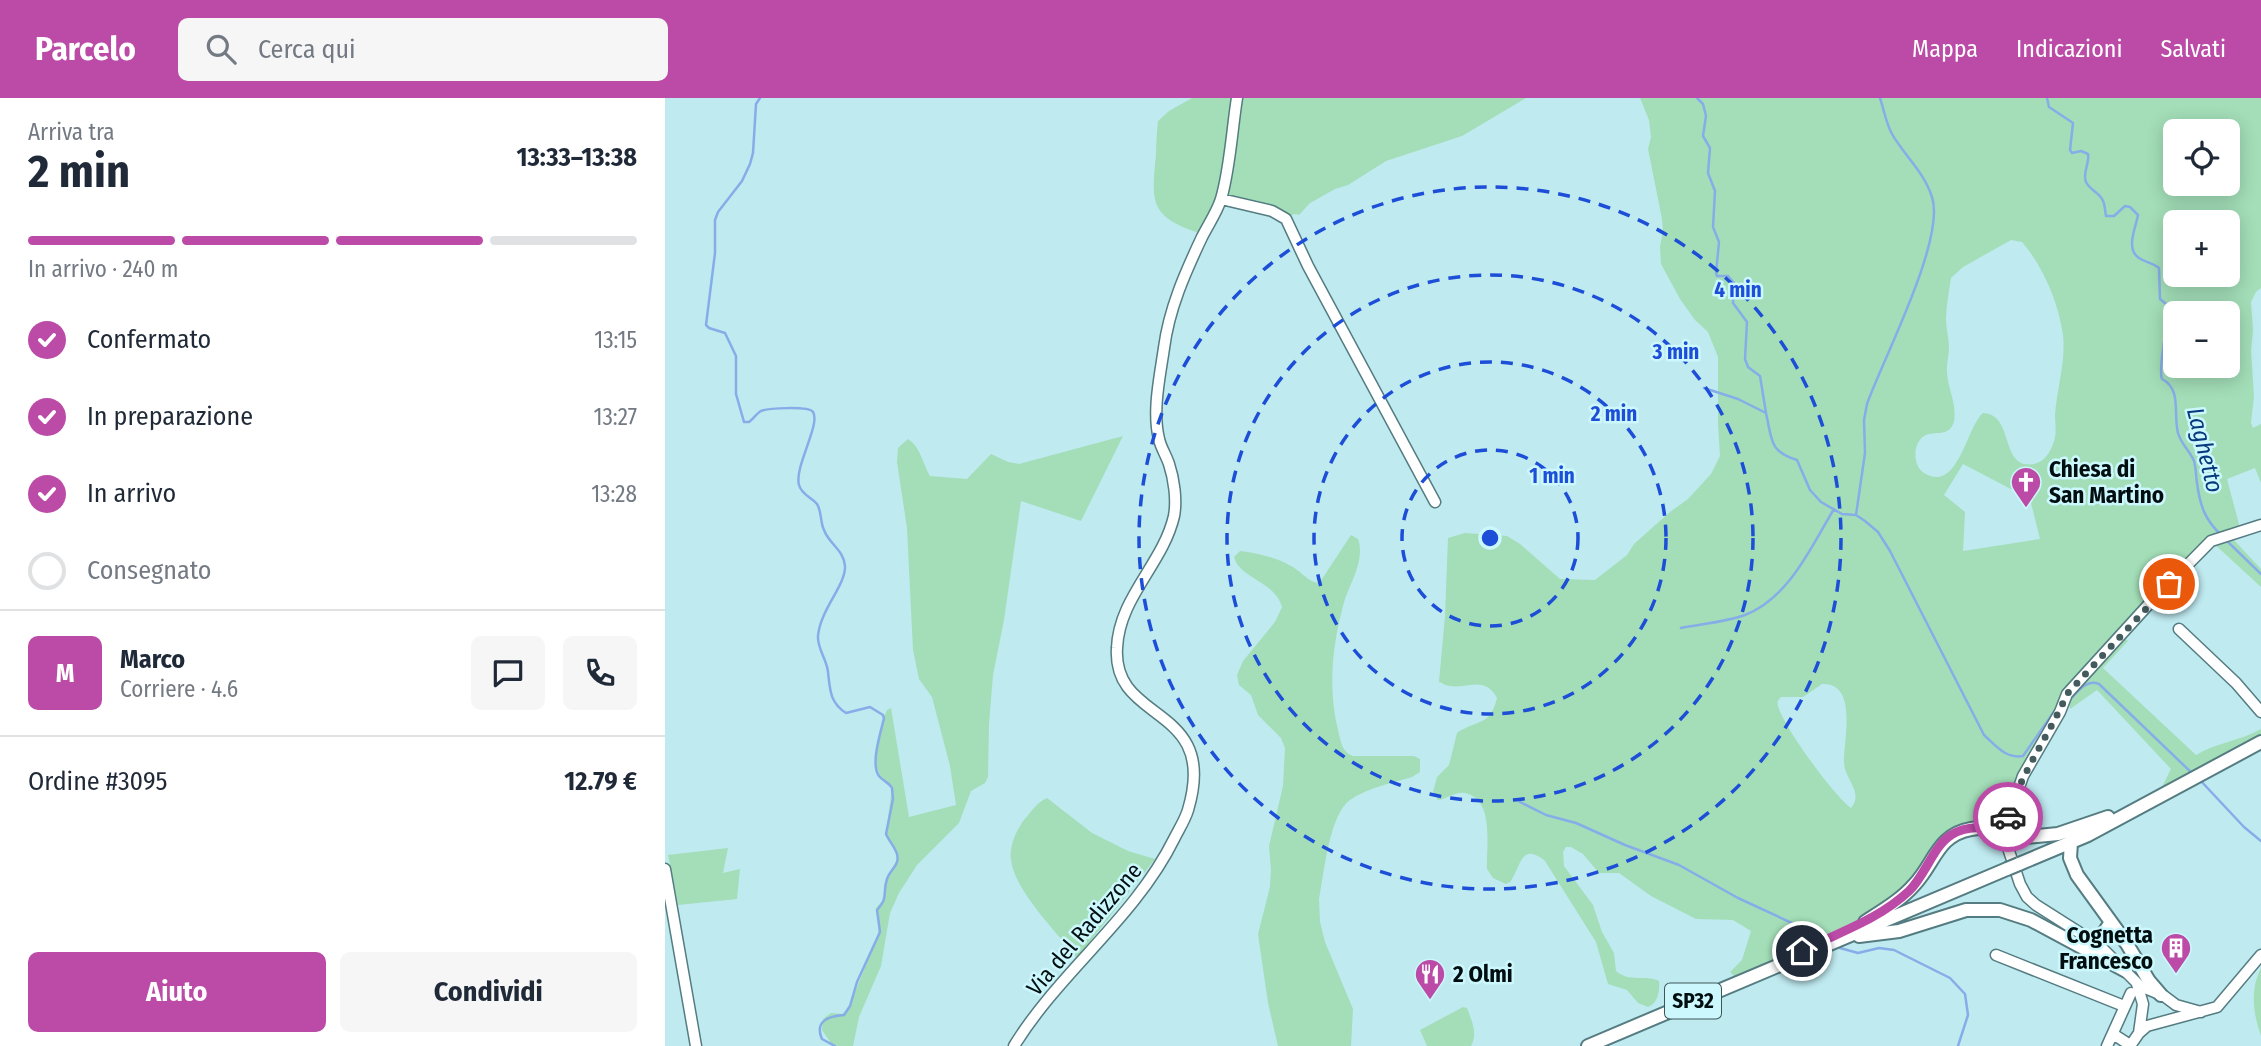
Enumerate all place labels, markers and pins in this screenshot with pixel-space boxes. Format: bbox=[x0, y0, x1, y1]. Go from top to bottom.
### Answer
place label: Chiesa di San Martino bbox=[2049, 455, 2164, 509]
church icon: Chiesa di San Martino bbox=[2009, 465, 2043, 509]
centre of rings bbox=[1478, 526, 1502, 550]
pin bbox=[2139, 554, 2199, 614]
pin bbox=[1772, 921, 1832, 981]
place label: Cognetta Francesco bbox=[2059, 921, 2153, 975]
building icon: Cognetta Francesco bbox=[2159, 931, 2193, 975]
restaurant icon: 2 Olmi bbox=[1413, 957, 1447, 1001]
place label: 2 Olmi bbox=[1452, 960, 1513, 988]

